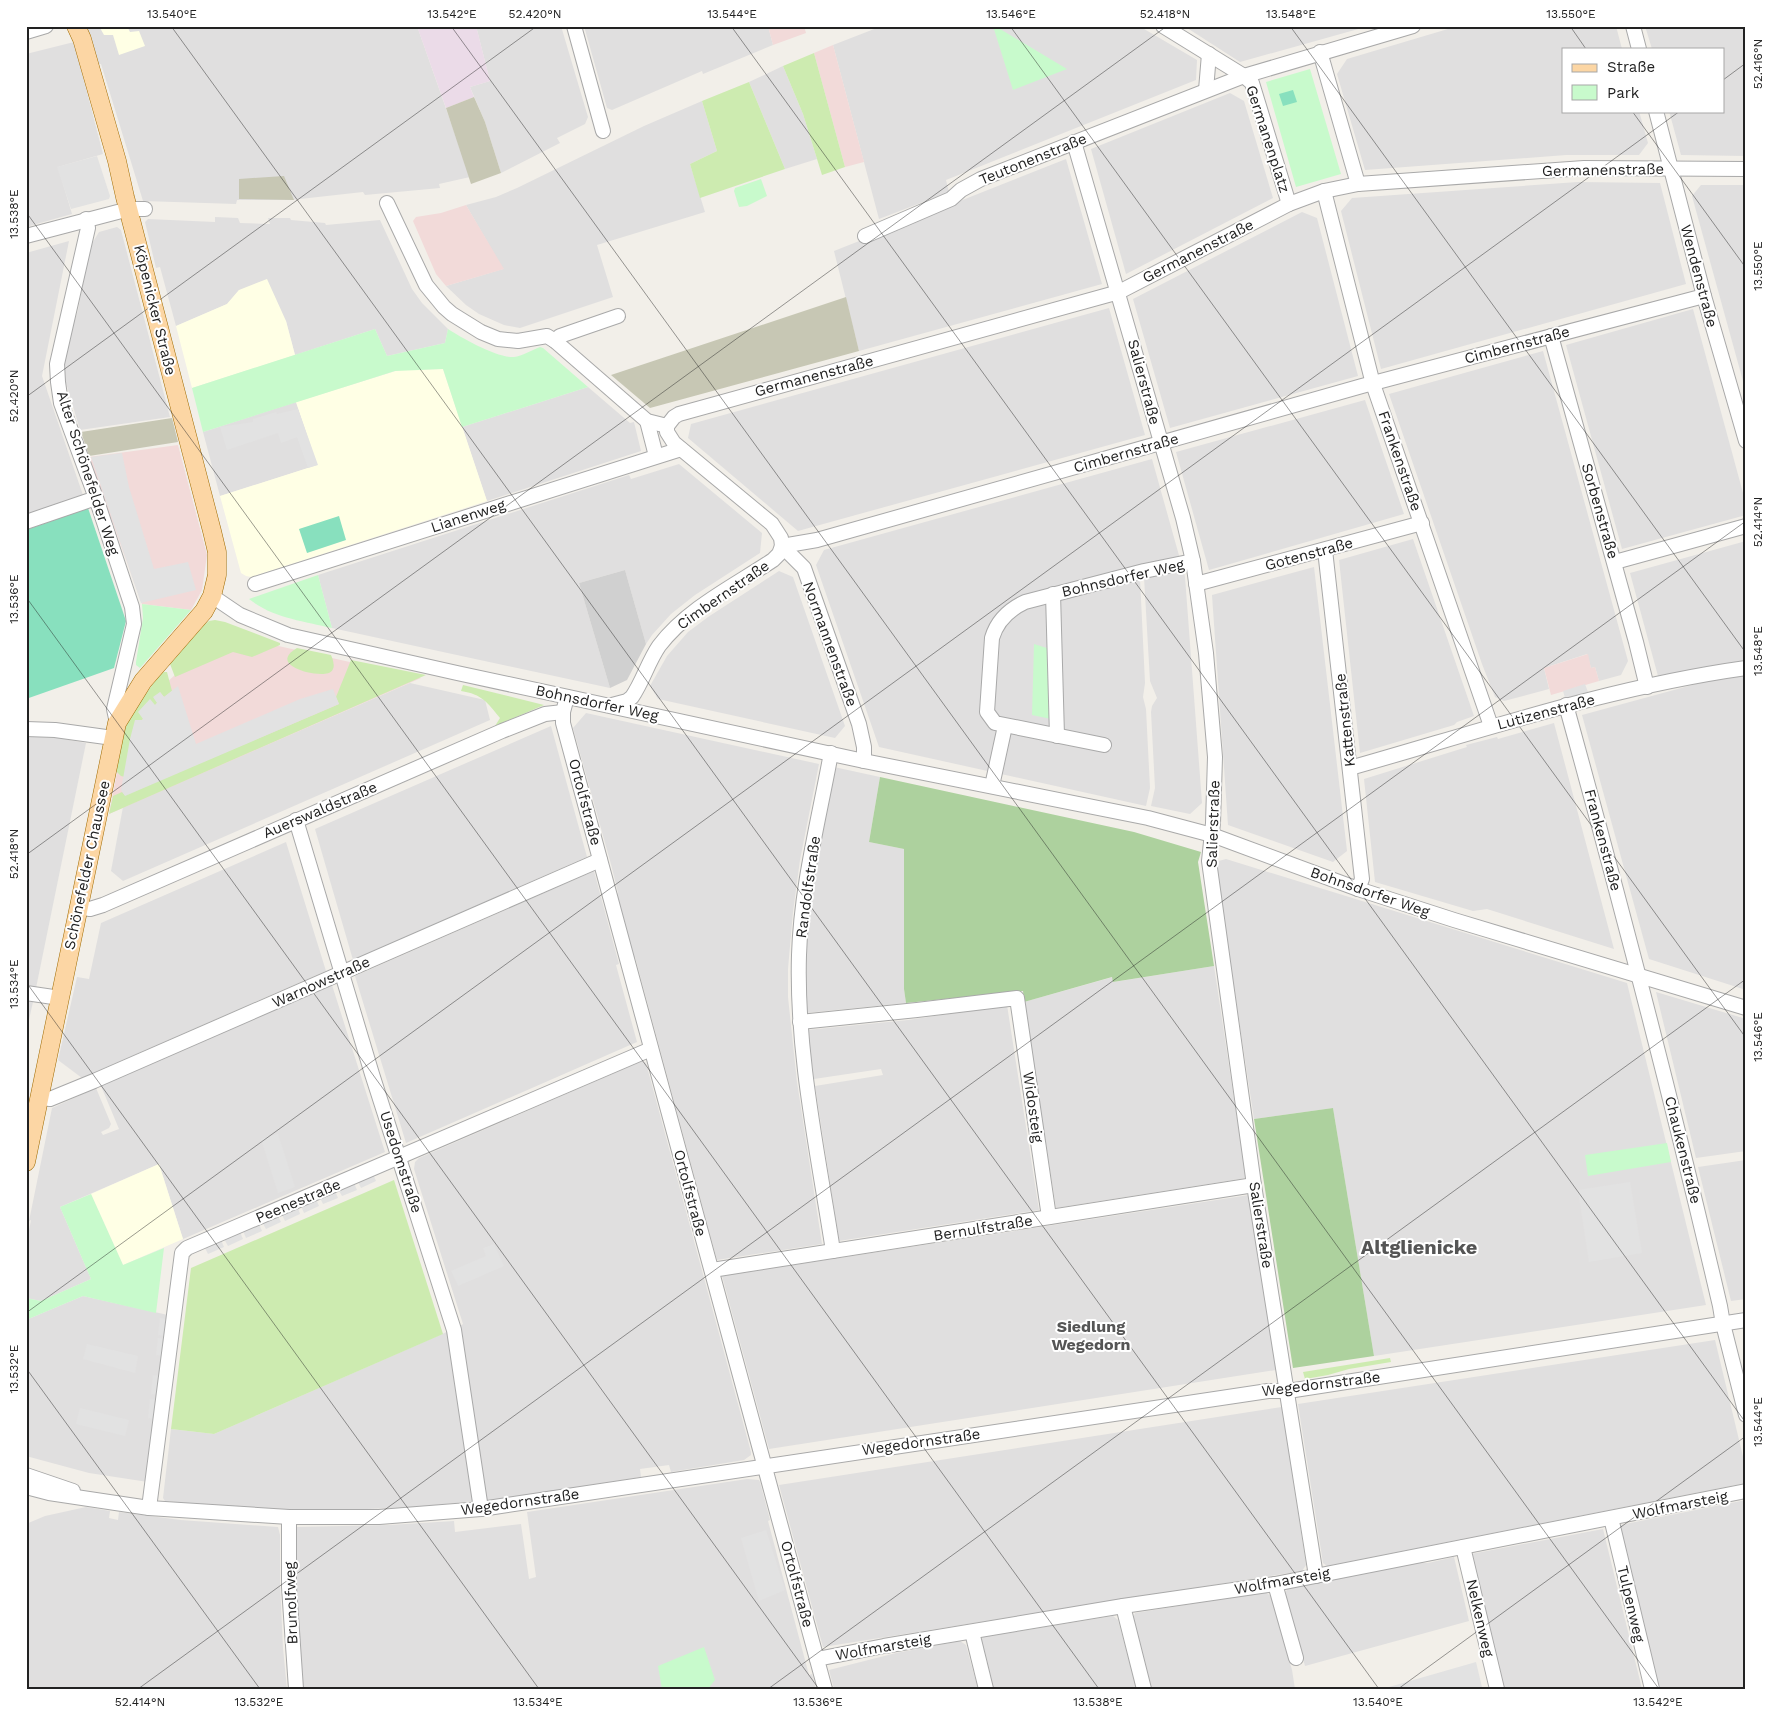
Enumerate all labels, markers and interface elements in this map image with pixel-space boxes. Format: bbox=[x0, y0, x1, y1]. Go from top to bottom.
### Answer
text: 13.540°E bbox=[147, 7, 197, 21]
text: 13.542°E bbox=[427, 7, 477, 21]
text: 52.420°N bbox=[508, 7, 562, 21]
text: 13.544°E bbox=[707, 7, 757, 21]
text: 13.546°E bbox=[986, 7, 1036, 21]
text: 52.418°N bbox=[1140, 7, 1190, 21]
text: 13.548°E bbox=[1266, 7, 1316, 21]
text: 13.550°E bbox=[1546, 7, 1596, 21]
text: 52.416°N bbox=[1751, 39, 1765, 89]
legend bbox=[1562, 48, 1724, 112]
text: Straße bbox=[1607, 58, 1655, 76]
street label: Germanenplatz bbox=[1242, 83, 1294, 195]
text: Park bbox=[1607, 84, 1640, 102]
street label: Teutonenstraße bbox=[977, 129, 1089, 189]
street label: Germanenstraße bbox=[1542, 160, 1664, 180]
text: 13.538°E bbox=[7, 189, 21, 239]
street label: Germanenstraße bbox=[1139, 215, 1257, 287]
street label: Wendenstraße bbox=[1677, 223, 1721, 329]
text: 13.550°E bbox=[1751, 241, 1765, 291]
street label: Köpenicker Straße bbox=[130, 243, 180, 377]
street label: Cimbernstraße bbox=[1462, 322, 1572, 368]
street label: Salierstraße bbox=[1124, 337, 1164, 427]
street label: Germanenstraße bbox=[753, 351, 875, 401]
text: 52.420°N bbox=[7, 369, 21, 423]
street label: Alter Schönefelder Weg bbox=[53, 388, 123, 558]
street label: Frankenstraße bbox=[1374, 408, 1426, 514]
street label: Cimbernstraße bbox=[1071, 429, 1181, 477]
street label: Sorbenstraße bbox=[1578, 461, 1622, 561]
street label: Lianenweg bbox=[428, 495, 508, 537]
text: 52.414°N bbox=[1751, 497, 1765, 547]
street label: Gotenstraße bbox=[1263, 534, 1355, 574]
street label: Bohnsdorfer Weg bbox=[1060, 555, 1186, 601]
street label: Cimbernstraße bbox=[673, 556, 773, 634]
text: 13.536°E bbox=[7, 574, 21, 624]
street label: Normannenstraße bbox=[799, 579, 861, 709]
text: 13.548°E bbox=[1751, 626, 1765, 676]
street label: Kattenstraße bbox=[1331, 672, 1359, 768]
street label: Bohnsdorfer Weg bbox=[534, 681, 660, 725]
street label: Lutizenstraße bbox=[1495, 690, 1597, 734]
street label: Ortolfstraße bbox=[565, 757, 605, 847]
street label: Auerswaldstraße bbox=[260, 778, 380, 842]
street label: Schönefelder Chaussee bbox=[60, 779, 114, 951]
street label: Salierstraße bbox=[1202, 780, 1224, 868]
street label: Frankenstraße bbox=[1581, 787, 1625, 893]
text: 52.418°N bbox=[7, 829, 21, 879]
street label: Randolfstraße bbox=[792, 835, 824, 939]
street label: Bohnsdorfer Weg bbox=[1308, 863, 1432, 921]
street label: Warnowstraße bbox=[269, 952, 373, 1012]
text: 13.534°E bbox=[7, 959, 21, 1009]
text: 13.546°E bbox=[1751, 1012, 1765, 1062]
street label: Widosteig bbox=[1019, 1070, 1047, 1144]
street label: Chaukenstraße bbox=[1661, 1094, 1705, 1206]
street label: Usedomstraße bbox=[376, 1109, 426, 1215]
street label: Ortolfstraße bbox=[670, 1148, 710, 1238]
street label: Peenestraße bbox=[253, 1175, 343, 1227]
street label: Salierstraße bbox=[1245, 1180, 1277, 1270]
street label: Bernulfstraße bbox=[932, 1211, 1034, 1245]
district label: Altglienicke bbox=[1361, 1235, 1477, 1259]
district label: Siedlung Wegedorn bbox=[1051, 1317, 1131, 1354]
text: 13.532°E bbox=[7, 1344, 21, 1394]
street label: Wegedornstraße bbox=[1261, 1368, 1381, 1400]
text: 13.544°E bbox=[1751, 1397, 1765, 1447]
street label: Wegedornstraße bbox=[861, 1425, 981, 1459]
street label: Wegedornstraße bbox=[460, 1485, 580, 1519]
street label: Wolfmarsteig bbox=[1631, 1487, 1729, 1523]
street label: Ortolfstraße bbox=[777, 1539, 817, 1629]
street label: Brunolfweg bbox=[281, 1561, 301, 1645]
street label: Wolfmarsteig bbox=[1233, 1564, 1331, 1598]
street label: Tulpenweg bbox=[1613, 1564, 1649, 1644]
street label: Nelkenweg bbox=[1462, 1577, 1498, 1659]
street label: Wolfmarsteig bbox=[834, 1630, 932, 1664]
text: 52.414°N bbox=[115, 1695, 165, 1709]
text: 13.532°E bbox=[234, 1695, 284, 1709]
text: 13.534°E bbox=[513, 1695, 563, 1709]
text: 13.536°E bbox=[793, 1695, 843, 1709]
text: 13.538°E bbox=[1073, 1695, 1123, 1709]
text: 13.540°E bbox=[1353, 1695, 1403, 1709]
text: 13.542°E bbox=[1633, 1695, 1683, 1709]

